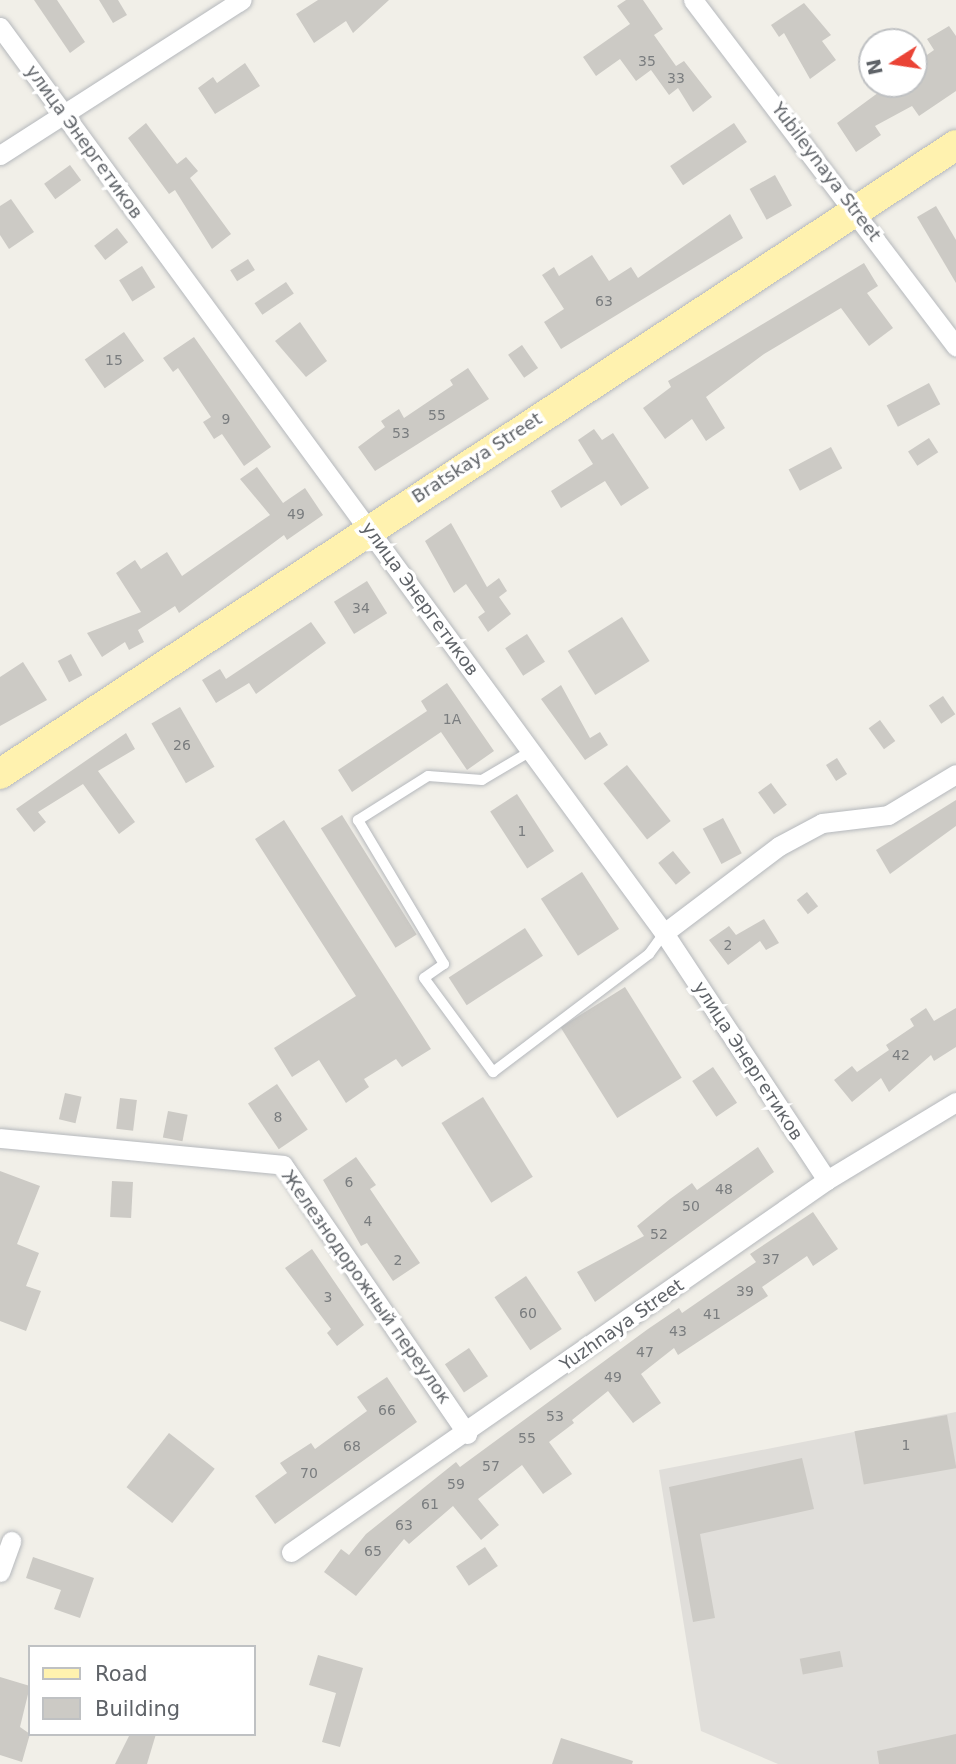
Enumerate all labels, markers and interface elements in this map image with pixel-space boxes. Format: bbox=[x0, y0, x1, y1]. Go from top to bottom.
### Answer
north arrow bbox=[858, 28, 928, 98]
house number: 35 bbox=[638, 53, 656, 69]
text: N bbox=[862, 57, 887, 77]
street label: улица Энергетиков bbox=[21, 61, 147, 223]
house number: 33 bbox=[667, 70, 685, 86]
street label: Yubileynaya Street bbox=[767, 98, 885, 246]
house number: 63 bbox=[595, 293, 613, 309]
house number: 15 bbox=[105, 352, 123, 368]
house number: 55 bbox=[428, 407, 446, 423]
street label: Bratskaya Street bbox=[408, 408, 546, 508]
house number: 9 bbox=[222, 411, 230, 427]
house number: 53 bbox=[392, 425, 410, 441]
house number: 49 bbox=[287, 506, 305, 522]
street label: улица Энергетиков bbox=[357, 518, 483, 680]
house number: 34 bbox=[352, 600, 370, 616]
house number: 1А bbox=[443, 711, 461, 727]
house number: 26 bbox=[173, 737, 191, 753]
house number: 1 bbox=[518, 823, 526, 839]
house number: 2 bbox=[724, 937, 732, 953]
street label: улица Энергетиков bbox=[689, 978, 807, 1144]
house number: 42 bbox=[892, 1047, 910, 1063]
house number: 8 bbox=[274, 1109, 282, 1125]
street label: Железнодорожный переулок bbox=[277, 1166, 455, 1408]
house number: 6 bbox=[345, 1174, 353, 1190]
house number: 48 bbox=[715, 1181, 733, 1197]
house number: 50 bbox=[682, 1198, 700, 1214]
house number: 4 bbox=[364, 1213, 372, 1229]
house number: 52 bbox=[650, 1226, 668, 1242]
house number: 37 bbox=[762, 1251, 780, 1267]
house number: 2 bbox=[394, 1252, 402, 1268]
street label: Yuzhnaya Street bbox=[556, 1274, 688, 1376]
house number: 39 bbox=[736, 1283, 754, 1299]
house number: 3 bbox=[324, 1289, 332, 1305]
house number: 60 bbox=[519, 1305, 537, 1321]
house number: 41 bbox=[703, 1306, 721, 1322]
house number: 43 bbox=[669, 1323, 687, 1339]
house number: 47 bbox=[636, 1344, 654, 1360]
house number: 49 bbox=[604, 1369, 622, 1385]
house number: 66 bbox=[378, 1402, 396, 1418]
house number: 53 bbox=[546, 1408, 564, 1424]
house number: 55 bbox=[518, 1430, 536, 1446]
house number: 1 bbox=[902, 1437, 910, 1453]
house number: 68 bbox=[343, 1438, 361, 1454]
house number: 57 bbox=[482, 1458, 500, 1474]
house number: 70 bbox=[300, 1465, 318, 1481]
house number: 59 bbox=[447, 1476, 465, 1492]
house number: 61 bbox=[421, 1496, 439, 1512]
house number: 63 bbox=[395, 1517, 413, 1533]
house number: 65 bbox=[364, 1543, 382, 1559]
legend bbox=[28, 1645, 256, 1736]
text: Road bbox=[95, 1662, 148, 1686]
text: Building bbox=[95, 1697, 180, 1721]

